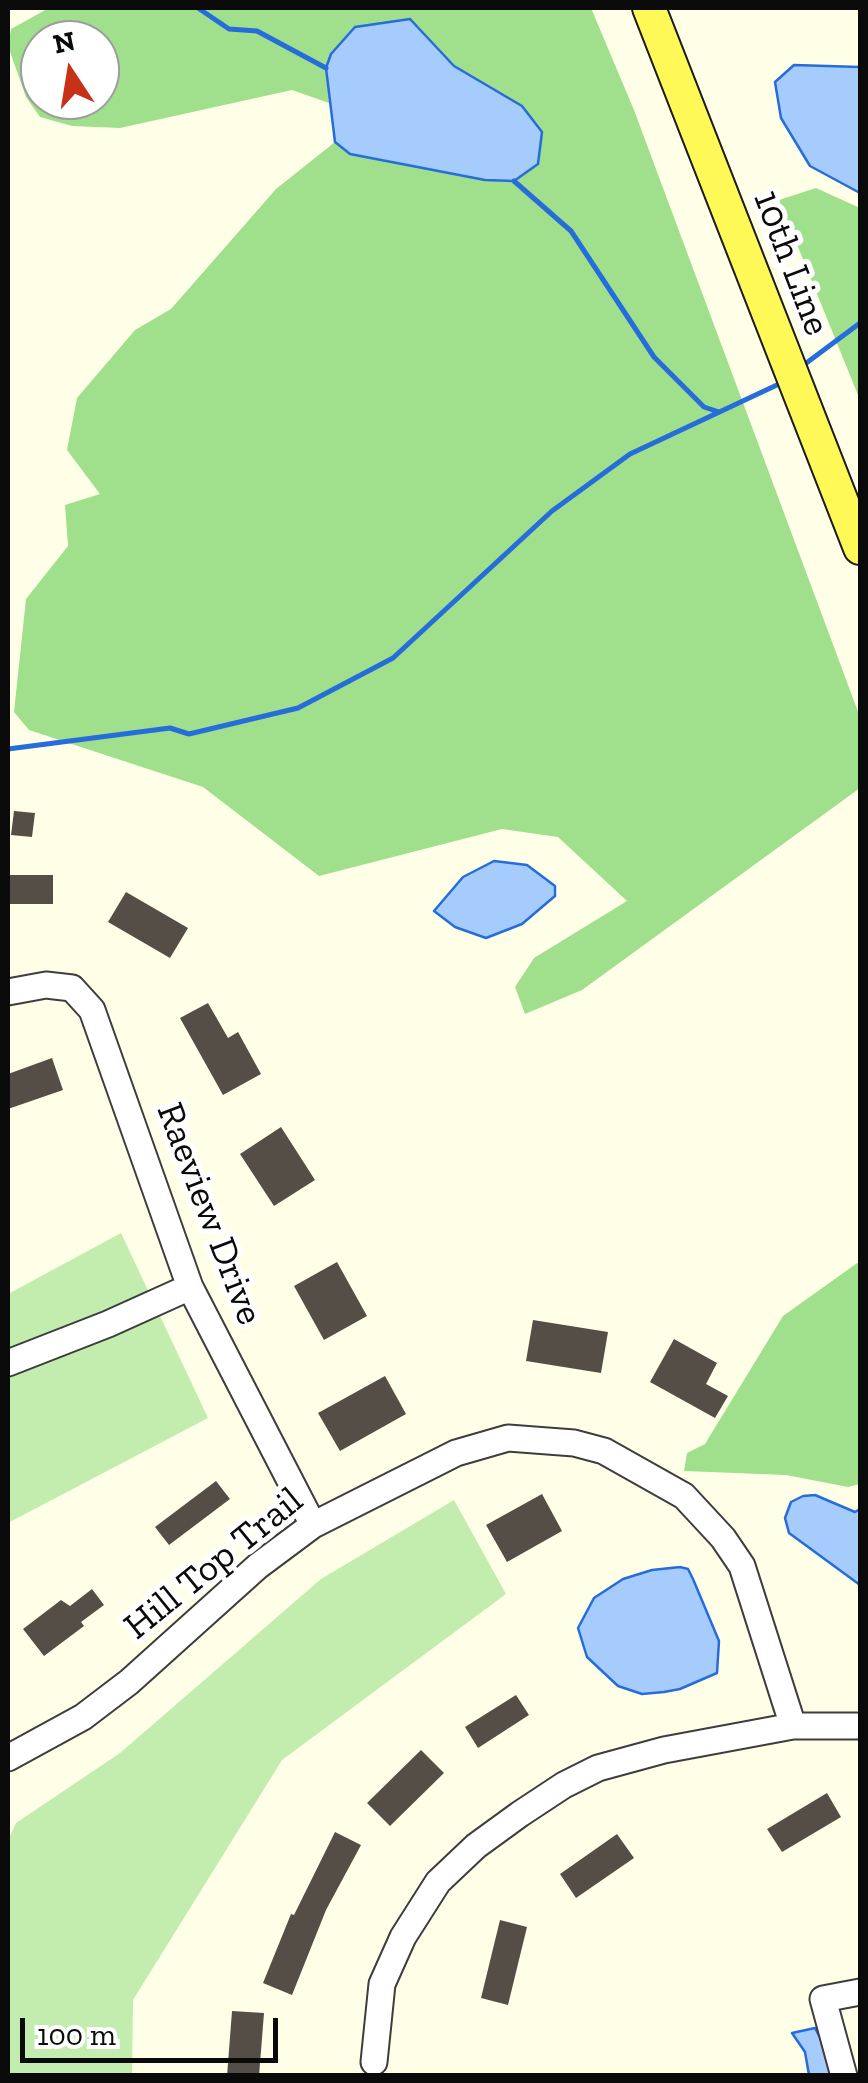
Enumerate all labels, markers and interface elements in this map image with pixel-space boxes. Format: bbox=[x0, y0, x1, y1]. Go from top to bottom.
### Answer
north arrow bbox=[20, 20, 120, 120]
text: N bbox=[50, 24, 78, 60]
street label: 10th Line bbox=[743, 184, 839, 342]
street label: Raeview Drive bbox=[146, 1097, 272, 1331]
street label: Hill Top Trail bbox=[116, 1478, 312, 1650]
scale bar bbox=[25, 1998, 282, 2060]
text: 100 m bbox=[37, 2017, 116, 2053]

